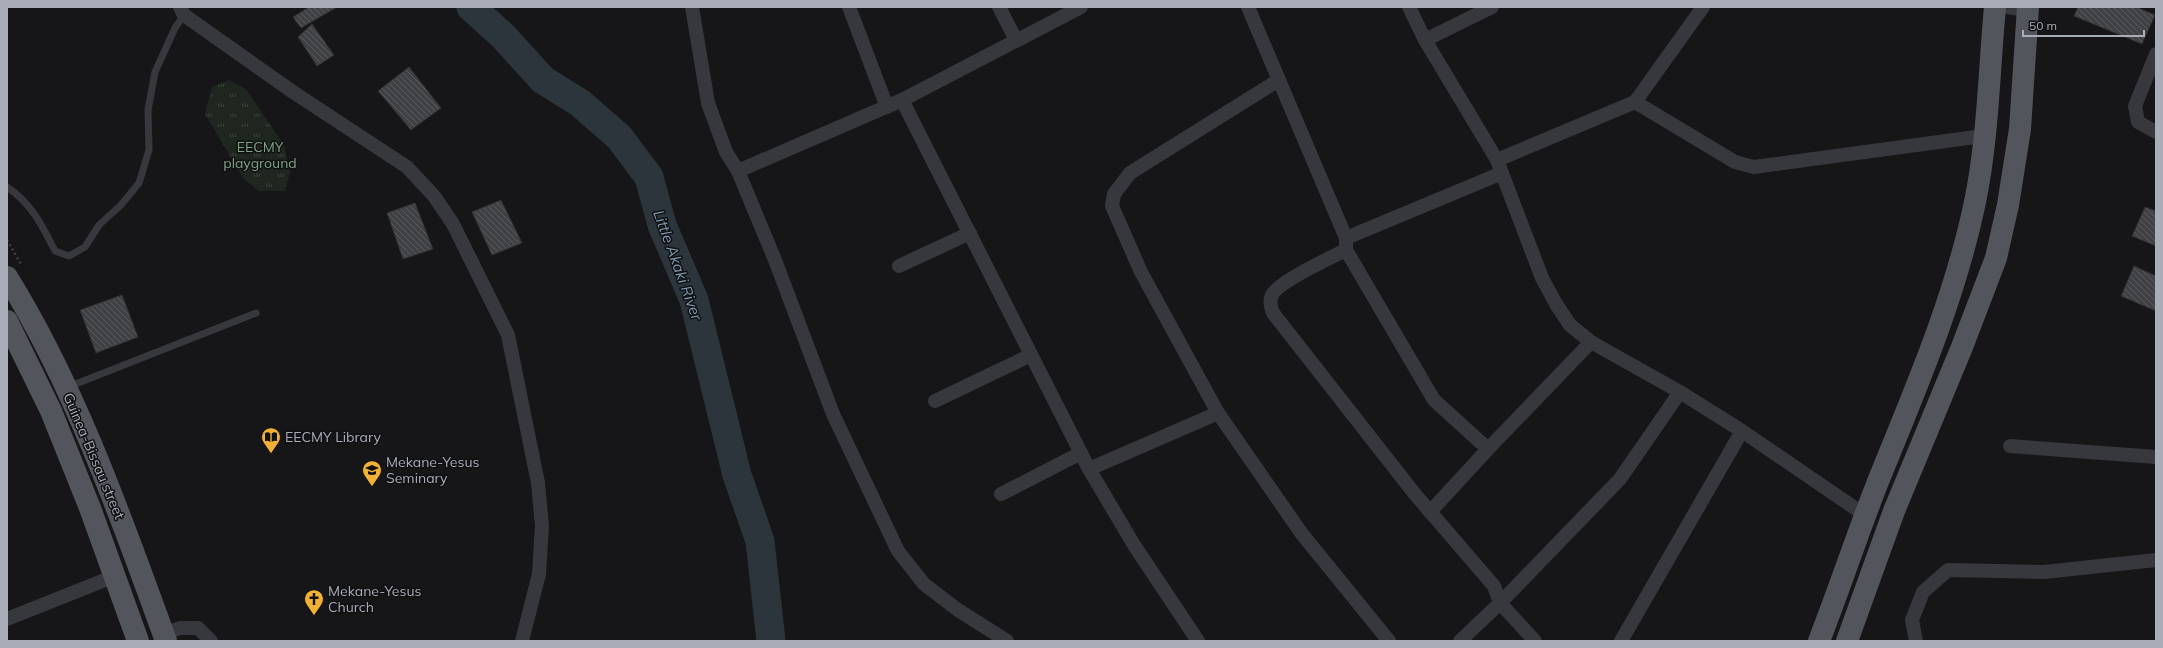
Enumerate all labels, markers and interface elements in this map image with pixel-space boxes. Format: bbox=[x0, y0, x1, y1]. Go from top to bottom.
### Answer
scale bar bbox=[2023, 12, 2144, 38]
text: 50 m bbox=[2029, 18, 2057, 33]
park label: EECMY playground bbox=[223, 138, 297, 172]
water label: Little Akaki River bbox=[649, 207, 707, 323]
street label: Guinea-Bissau street bbox=[59, 390, 129, 522]
library icon: EECMY Library bbox=[260, 426, 282, 454]
place label: EECMY Library bbox=[285, 428, 381, 446]
place label: Mekane-Yesus Seminary bbox=[386, 453, 479, 487]
school or university icon: Mekane-Yesus Seminary bbox=[361, 459, 383, 487]
place label: Mekane-Yesus Church bbox=[328, 582, 421, 616]
church icon: Mekane-Yesus Church bbox=[303, 588, 325, 616]

